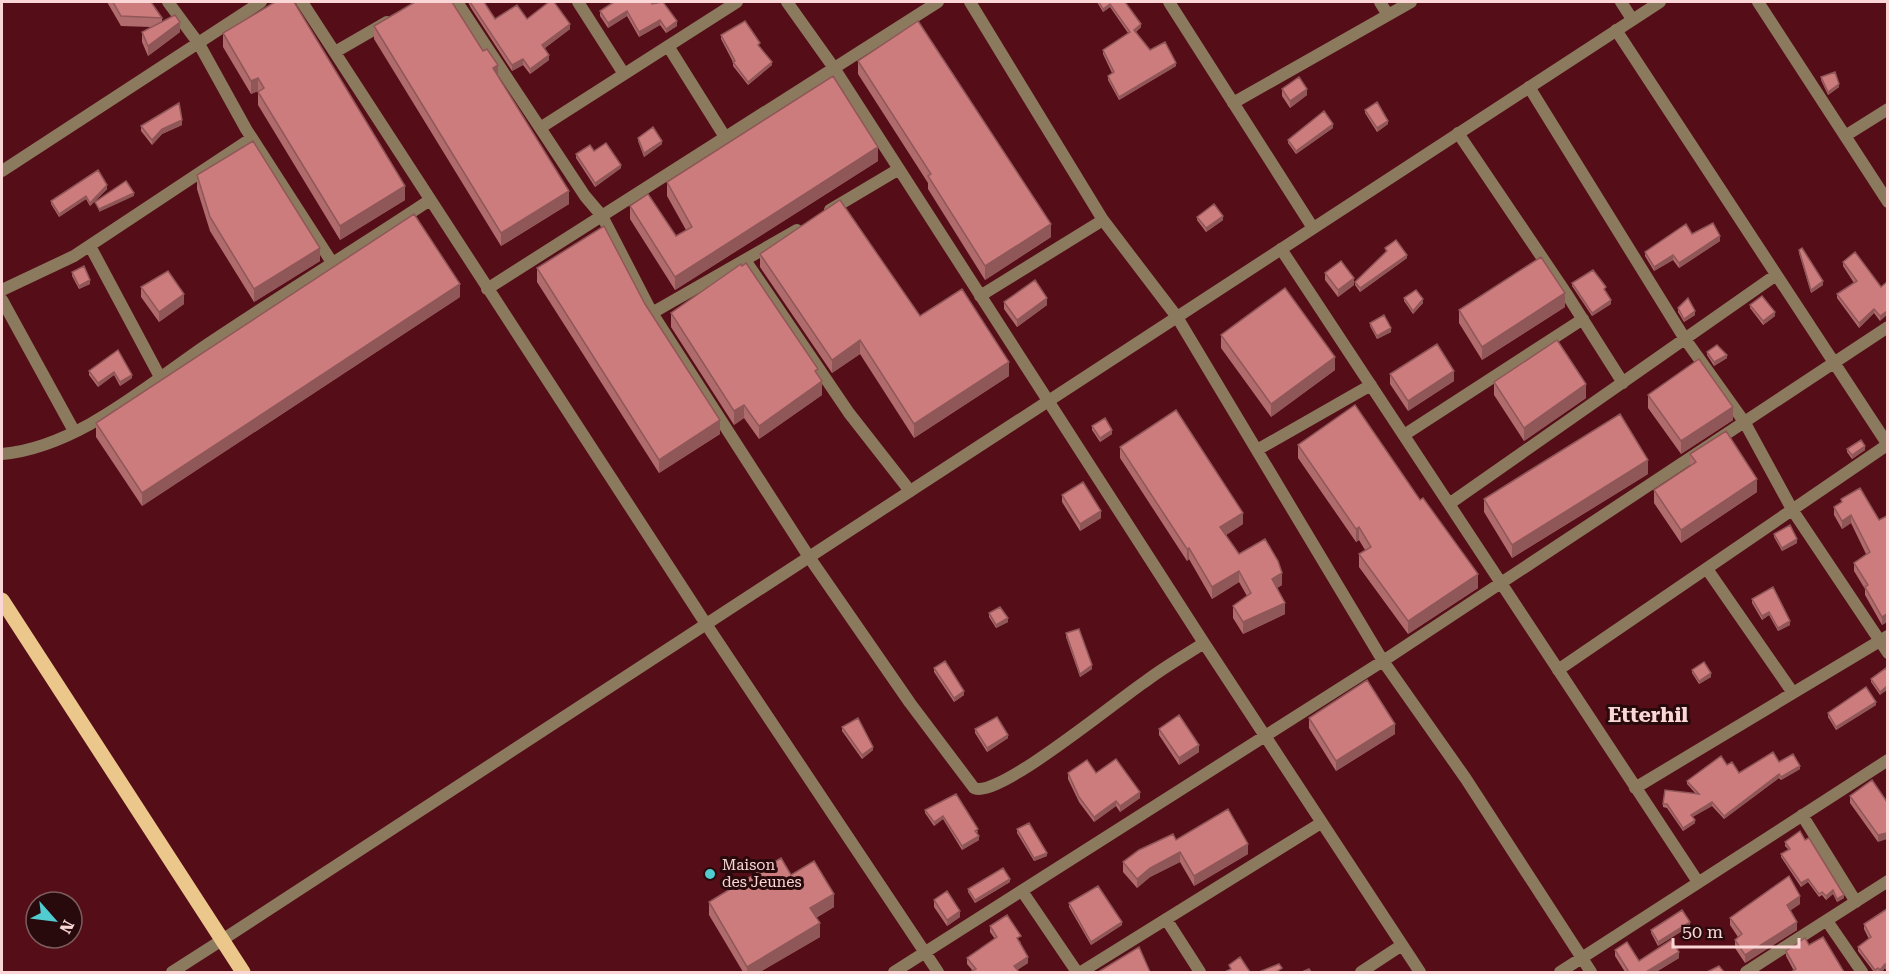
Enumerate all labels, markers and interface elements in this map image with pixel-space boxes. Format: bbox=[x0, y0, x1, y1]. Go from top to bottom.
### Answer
district label: Etterhil bbox=[1608, 703, 1688, 727]
place label: Maison des Jeunes bbox=[722, 856, 802, 891]
marker: Maison des Jeunes bbox=[703, 867, 717, 881]
north arrow bbox=[24, 890, 84, 950]
scale bar bbox=[1673, 911, 1799, 949]
text: N bbox=[56, 917, 78, 937]
text: 50 m bbox=[1682, 921, 1723, 942]

